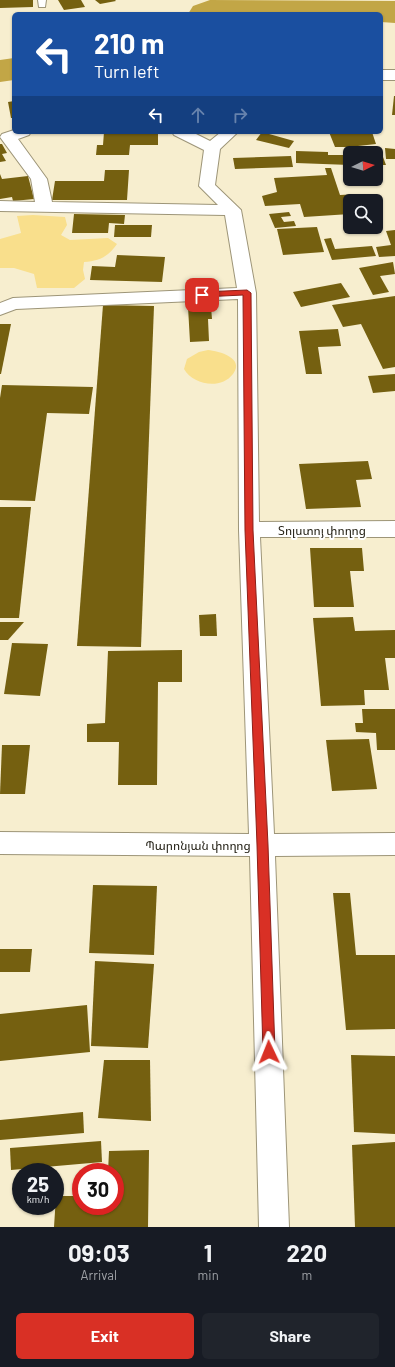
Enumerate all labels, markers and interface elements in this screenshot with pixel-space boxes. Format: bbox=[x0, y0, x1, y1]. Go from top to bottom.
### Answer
text: 210 m bbox=[94, 26, 164, 60]
icon: left bbox=[28, 28, 80, 80]
text: Turn left bbox=[94, 60, 160, 82]
icon: left bbox=[145, 104, 167, 126]
icon: ahead bbox=[187, 104, 209, 126]
icon: right bbox=[229, 104, 251, 126]
north arrow bbox=[343, 146, 383, 186]
map controls bbox=[343, 146, 383, 234]
button: search bbox=[343, 194, 383, 234]
pin bbox=[185, 278, 219, 312]
icon: arrive bbox=[191, 284, 213, 306]
street label: Տոլստոյ փողոց bbox=[278, 523, 366, 538]
street label: Պարոնյան փողոց bbox=[145, 838, 251, 853]
position arrow bbox=[248, 1031, 290, 1073]
speed limit sign: 30 bbox=[72, 1163, 124, 1215]
text: 25 bbox=[27, 1172, 49, 1196]
text: km/h bbox=[27, 1193, 49, 1205]
text: 09:03 bbox=[68, 1238, 130, 1267]
text: 1 bbox=[204, 1238, 212, 1267]
text: 220 bbox=[287, 1238, 327, 1267]
text: Arrival bbox=[81, 1267, 117, 1283]
text: min bbox=[198, 1267, 219, 1283]
text: m bbox=[301, 1267, 312, 1283]
button: Exit bbox=[16, 1313, 194, 1359]
button: Share bbox=[202, 1313, 379, 1359]

